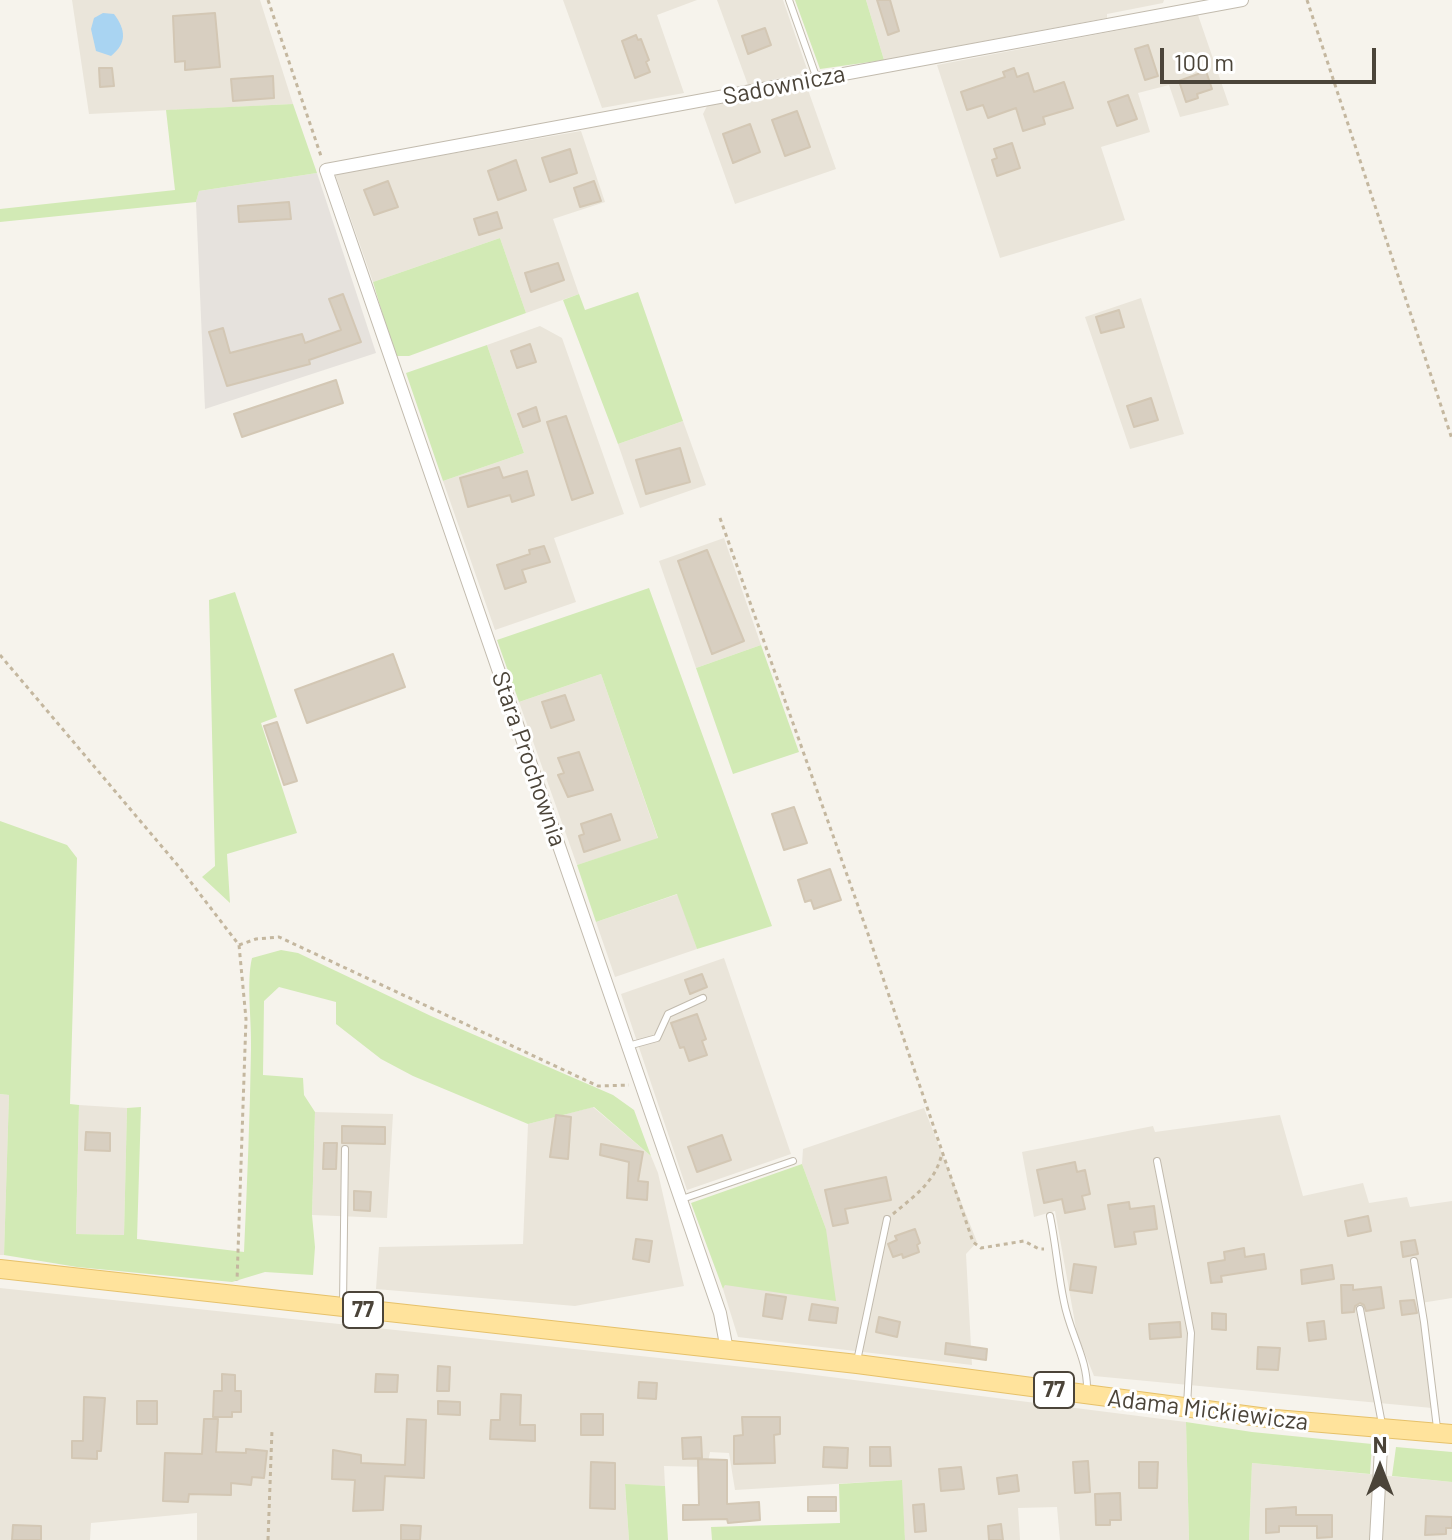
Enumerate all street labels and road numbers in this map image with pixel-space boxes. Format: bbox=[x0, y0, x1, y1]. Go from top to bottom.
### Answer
street label: Sadownicza bbox=[720, 59, 848, 111]
street label: Stara Prochownia bbox=[486, 668, 572, 850]
road number: 77 bbox=[343, 1292, 383, 1328]
road number: 77 bbox=[1034, 1372, 1074, 1408]
street label: Adama Mickiewicza bbox=[1106, 1383, 1310, 1437]

